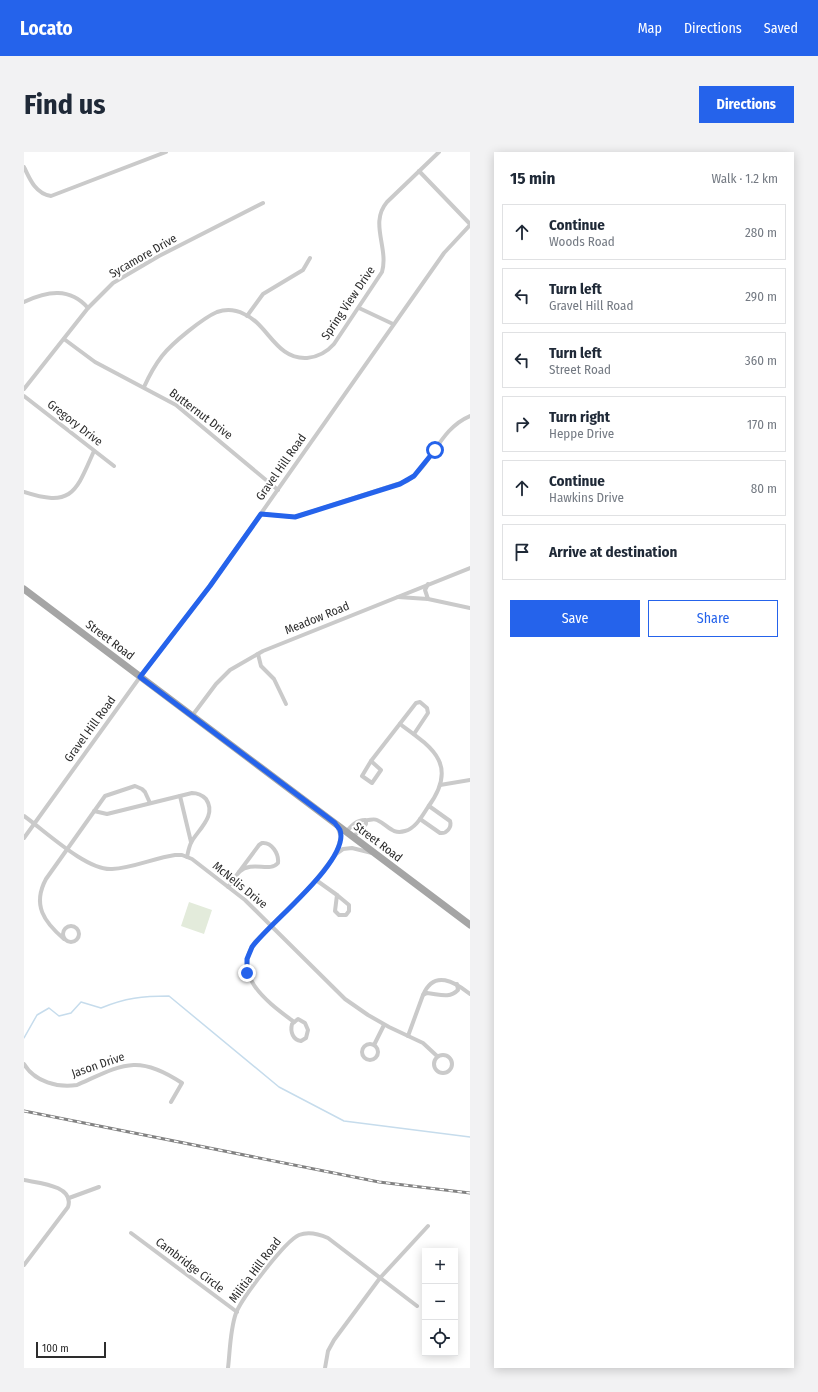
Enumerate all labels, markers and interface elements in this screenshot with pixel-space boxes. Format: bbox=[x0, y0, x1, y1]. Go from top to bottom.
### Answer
text: Locato bbox=[20, 17, 73, 40]
text: Map bbox=[638, 20, 662, 37]
text: Directions bbox=[684, 20, 742, 37]
text: Saved bbox=[764, 20, 798, 37]
button: Directions bbox=[699, 86, 794, 123]
text: Find us bbox=[24, 88, 106, 121]
text: 15 min bbox=[510, 168, 555, 189]
text: Walk · 1.2 km bbox=[711, 171, 778, 186]
text: Continue bbox=[549, 216, 605, 234]
icon: ahead bbox=[511, 221, 533, 243]
text: 280 m bbox=[745, 225, 777, 240]
street label: Sycamore Drive bbox=[107, 231, 179, 281]
text: Woods Road bbox=[549, 234, 615, 249]
street label: Spring View Drive bbox=[318, 264, 378, 342]
text: Turn left bbox=[549, 280, 602, 298]
icon: left bbox=[511, 285, 533, 307]
text: 290 m bbox=[745, 289, 777, 304]
text: Gravel Hill Road bbox=[549, 298, 633, 313]
text: Turn left bbox=[549, 344, 602, 362]
icon: left bbox=[511, 349, 533, 371]
text: 360 m bbox=[745, 353, 777, 368]
text: Street Road bbox=[549, 362, 611, 377]
street label: Butternut Drive bbox=[167, 386, 235, 442]
street label: Gregory Drive bbox=[45, 397, 105, 449]
text: Turn right bbox=[549, 408, 610, 426]
icon: right bbox=[511, 413, 533, 435]
text: 170 m bbox=[747, 417, 777, 432]
text: Heppe Drive bbox=[549, 426, 614, 441]
street label: Gravel Hill Road bbox=[253, 431, 309, 503]
route start bbox=[426, 441, 444, 459]
text: Continue bbox=[549, 472, 605, 490]
icon: ahead bbox=[511, 477, 533, 499]
text: 80 m bbox=[751, 481, 777, 496]
text: Hawkins Drive bbox=[549, 490, 624, 505]
icon: arrive bbox=[511, 541, 533, 563]
text: Arrive at destination bbox=[549, 543, 677, 561]
street label: Meadow Road bbox=[283, 599, 351, 637]
button: Save bbox=[510, 600, 640, 637]
button: Share bbox=[648, 600, 778, 637]
street label: Street Road bbox=[83, 617, 137, 663]
street label: Gravel Hill Road bbox=[61, 693, 119, 765]
street label: Street Road bbox=[351, 819, 405, 865]
street label: McNelis Drive bbox=[210, 859, 270, 911]
route end bbox=[238, 964, 256, 982]
street label: Jason Drive bbox=[70, 1049, 126, 1081]
street label: Cambridge Circle bbox=[153, 1235, 227, 1295]
street label: Militia Hill Road bbox=[226, 1235, 284, 1305]
map controls bbox=[422, 1248, 458, 1356]
button: + bbox=[422, 1248, 458, 1284]
button: − bbox=[422, 1284, 458, 1320]
button: locate bbox=[422, 1320, 458, 1356]
scale bar bbox=[36, 1340, 106, 1359]
text: 100 m bbox=[42, 1342, 69, 1355]

